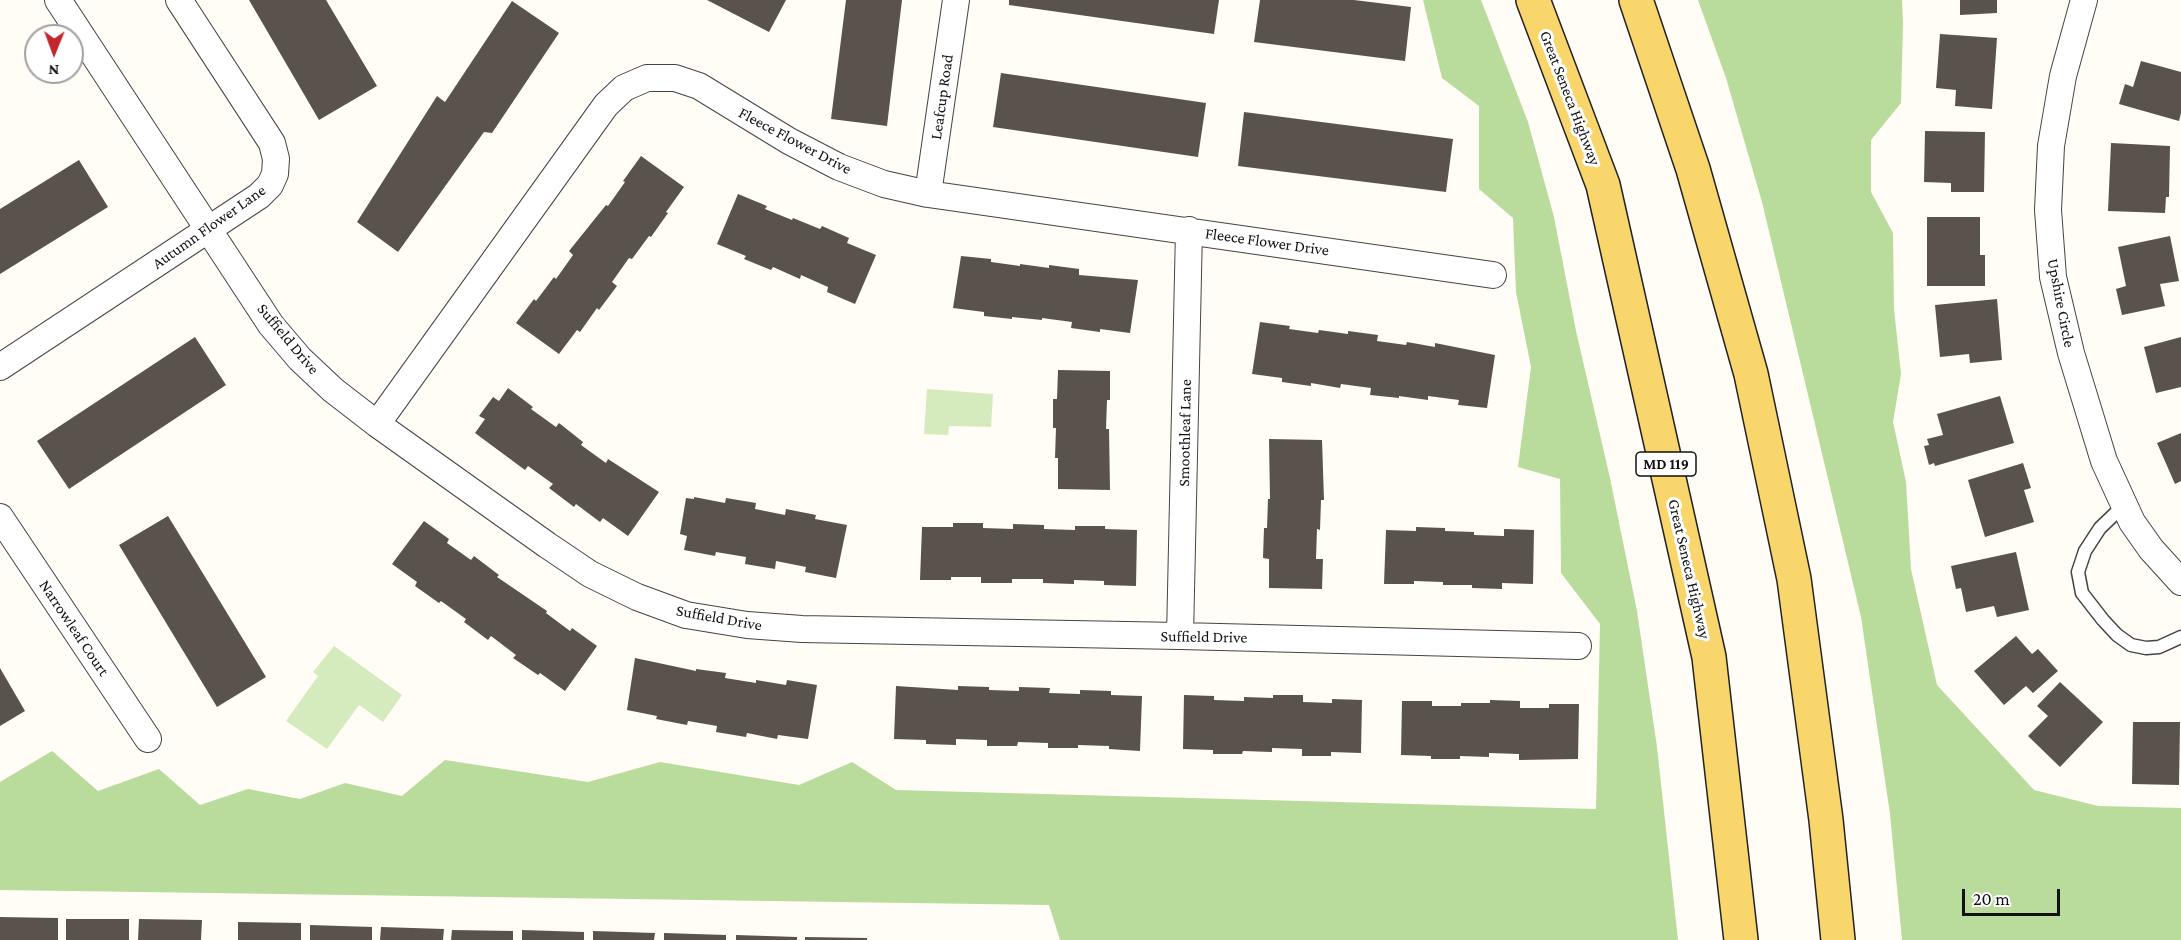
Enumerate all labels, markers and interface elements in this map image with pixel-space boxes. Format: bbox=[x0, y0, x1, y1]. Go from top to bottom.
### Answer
north arrow bbox=[24, 24, 84, 84]
street label: Great Seneca Highway bbox=[1535, 28, 1605, 168]
street label: Leafcup Road bbox=[927, 53, 957, 141]
text: N bbox=[48, 62, 59, 79]
street label: Fleece Flower Drive bbox=[735, 103, 855, 179]
street label: Autumn Flower Lane bbox=[149, 181, 269, 273]
street label: Fleece Flower Drive bbox=[1204, 224, 1330, 260]
street label: Upshire Circle bbox=[2043, 257, 2079, 349]
street label: Suffield Drive bbox=[253, 300, 323, 378]
street label: Smoothleaf Lane bbox=[1174, 379, 1196, 487]
road number: MD 119 bbox=[1636, 452, 1696, 476]
street label: Great Seneca Highway bbox=[1664, 497, 1714, 641]
street label: Narrowleaf Court bbox=[35, 576, 113, 680]
street label: Suffield Drive bbox=[675, 601, 763, 635]
street label: Suffield Drive bbox=[1160, 627, 1248, 647]
scale bar bbox=[1965, 877, 2062, 915]
text: 20 m bbox=[1973, 889, 2010, 909]

